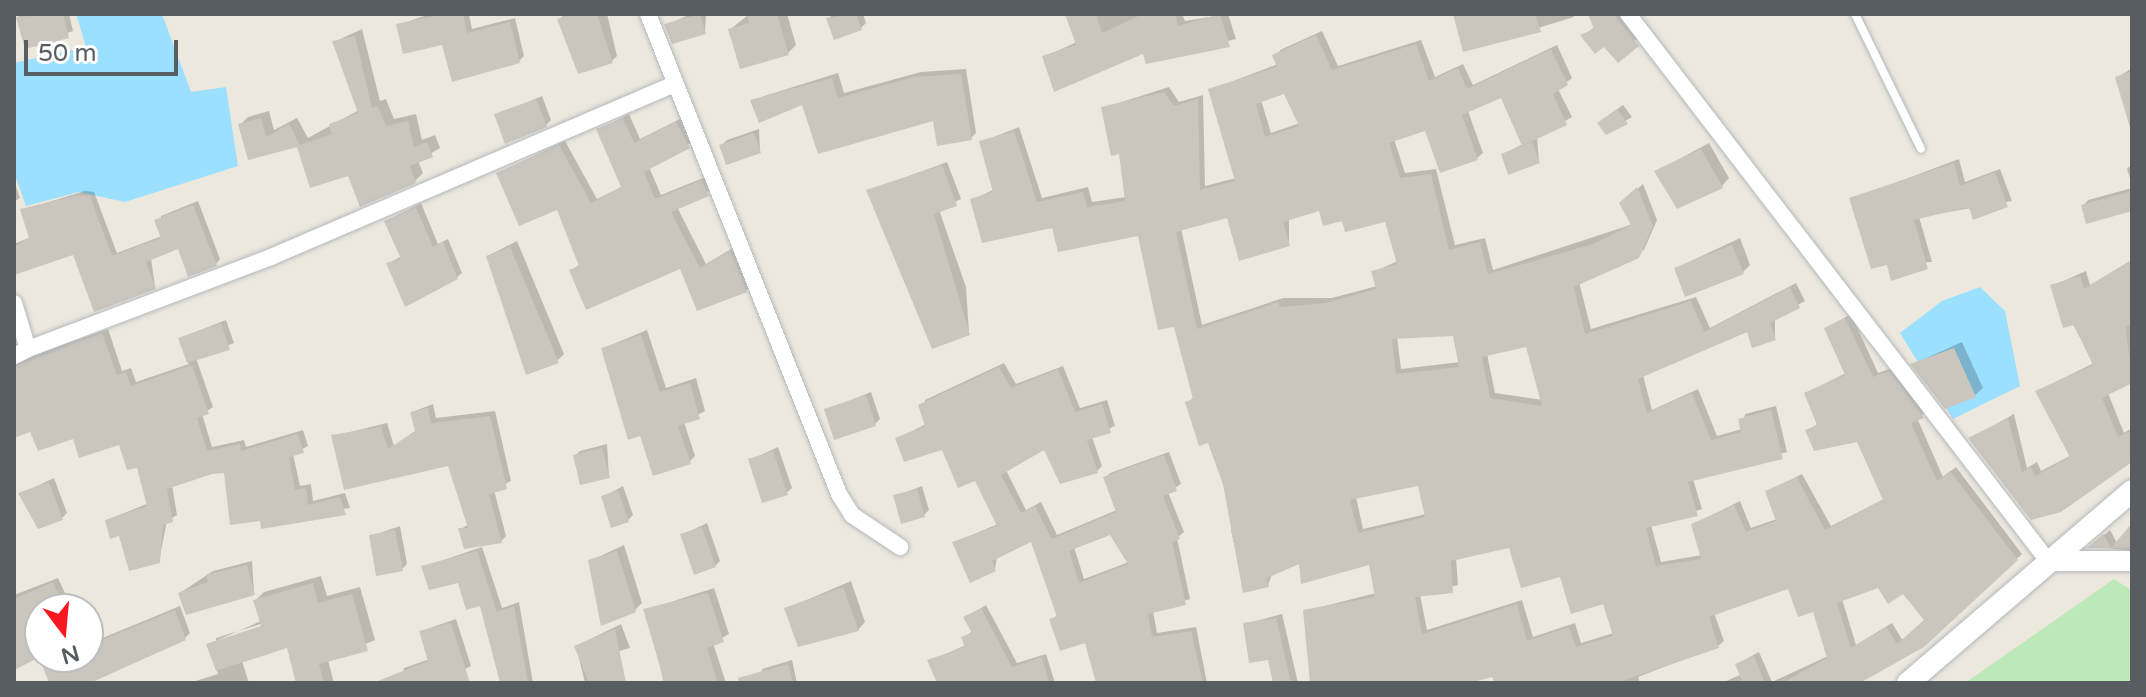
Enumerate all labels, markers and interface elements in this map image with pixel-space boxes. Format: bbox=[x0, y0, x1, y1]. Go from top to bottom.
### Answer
scale bar bbox=[28, 24, 182, 74]
text: 50 m bbox=[38, 39, 96, 68]
north arrow bbox=[24, 593, 104, 673]
text: N bbox=[58, 639, 82, 669]

